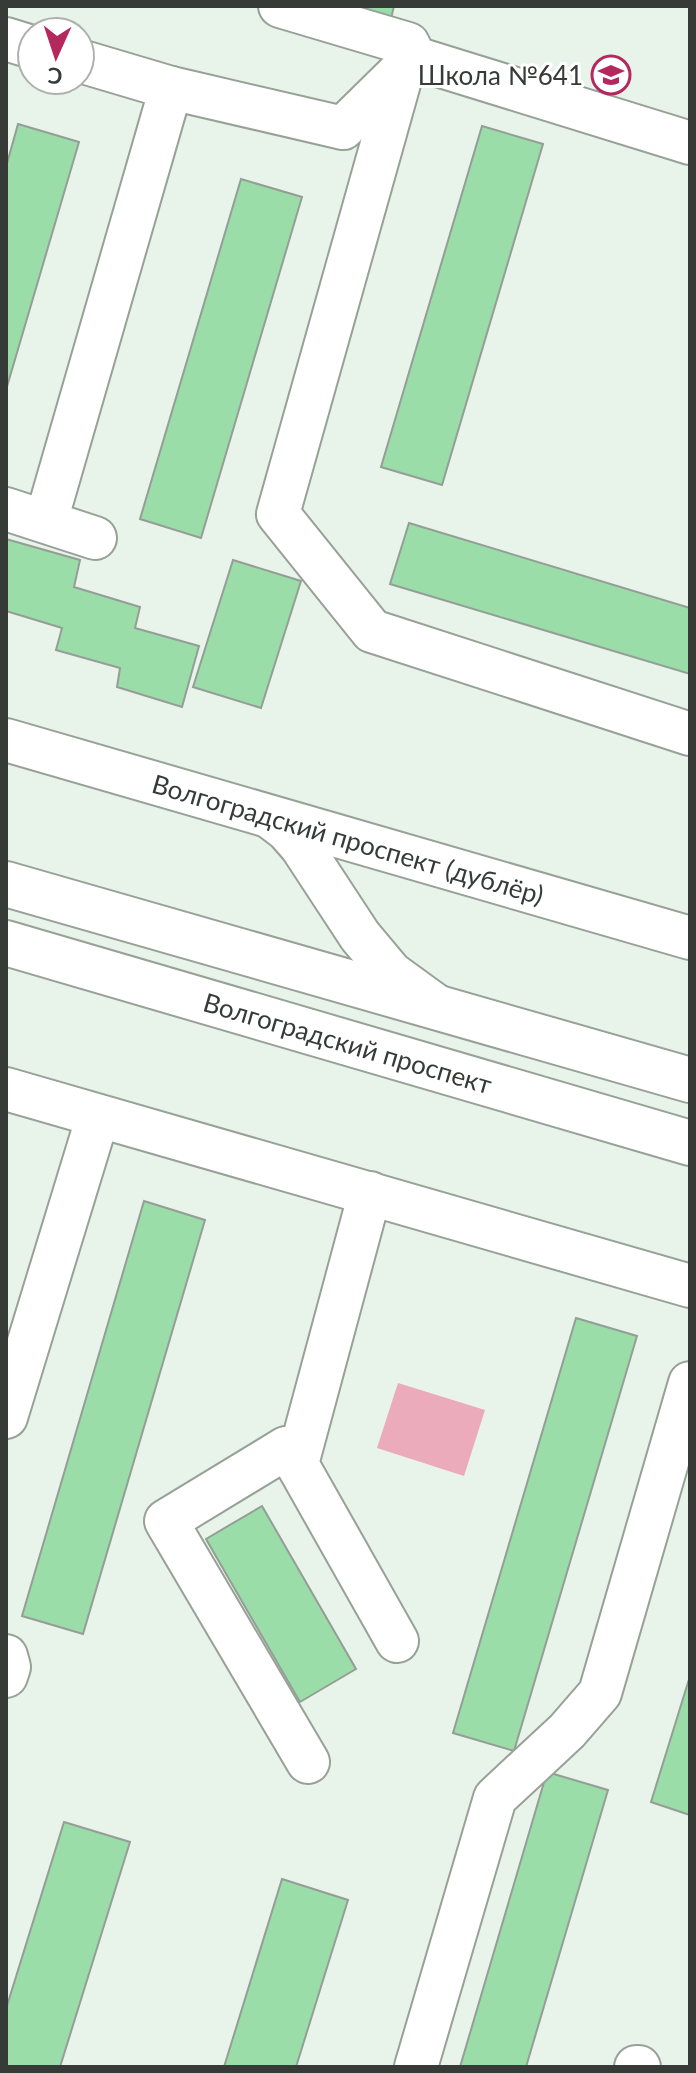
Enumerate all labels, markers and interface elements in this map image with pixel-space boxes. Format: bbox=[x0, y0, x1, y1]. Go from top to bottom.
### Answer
north arrow bbox=[16, 16, 96, 96]
school or university icon: Школа №641 bbox=[590, 54, 632, 96]
place label: Школа №641 bbox=[418, 59, 583, 91]
text: С bbox=[47, 63, 63, 90]
street label: Волгоградский проспект (дублёр) bbox=[148, 767, 547, 911]
street label: Волгоградский проспект bbox=[200, 986, 496, 1100]

